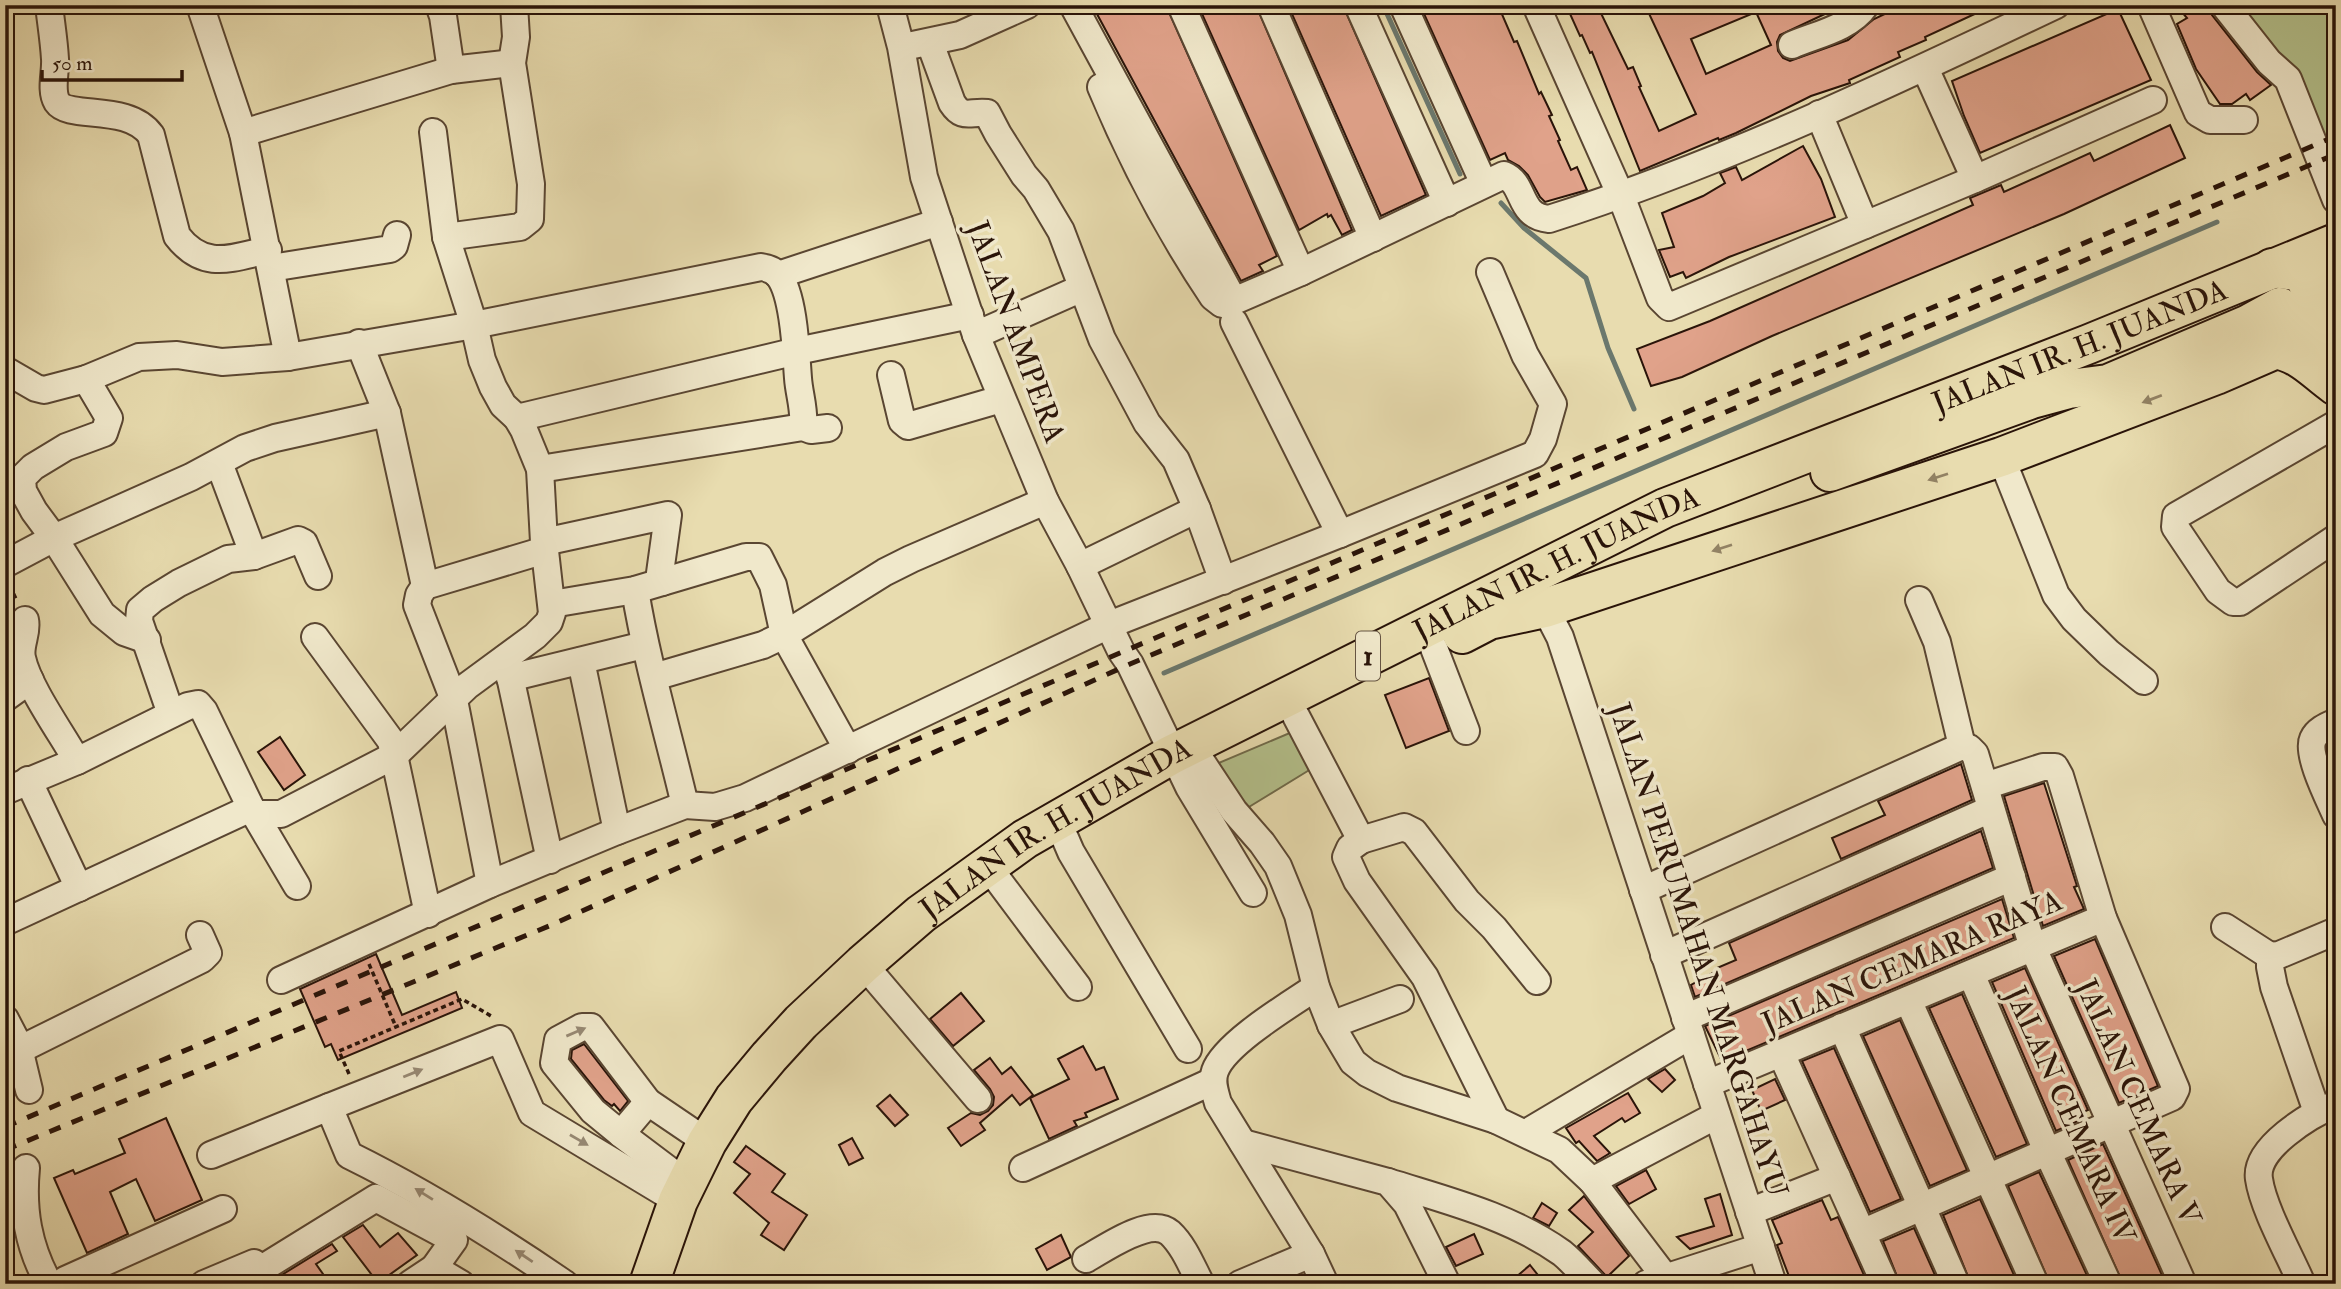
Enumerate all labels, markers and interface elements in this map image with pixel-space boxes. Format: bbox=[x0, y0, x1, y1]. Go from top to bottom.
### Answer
scale bar bbox=[42, 38, 182, 82]
text: 50 m bbox=[52, 50, 93, 77]
street label: JALAN AMPERA bbox=[958, 215, 1073, 448]
street label: JALAN IR. H. JUANDA bbox=[1926, 271, 2233, 422]
one-way arrow bbox=[2141, 393, 2162, 404]
one-way arrow bbox=[1928, 472, 1949, 483]
street label: JALAN IR. H. JUANDA bbox=[1406, 478, 1705, 650]
one-way arrow bbox=[1712, 543, 1733, 554]
road number: 1 bbox=[1356, 632, 1380, 680]
street label: JALAN PERUMAHAN MARGAHAYU bbox=[1600, 697, 1796, 1202]
street label: JALAN IR. H. JUANDA bbox=[912, 729, 1198, 928]
street label: JALAN CEMARA RAYA bbox=[1755, 882, 2068, 1042]
street label: JALAN CEMARA V bbox=[2067, 972, 2210, 1232]
street label: JALAN CEMARA IV bbox=[1996, 980, 2144, 1251]
one-way arrow bbox=[566, 1026, 587, 1037]
one-way arrow bbox=[403, 1068, 424, 1079]
one-way arrow bbox=[569, 1133, 588, 1146]
one-way arrow bbox=[415, 1188, 434, 1200]
one-way arrow bbox=[515, 1249, 533, 1263]

